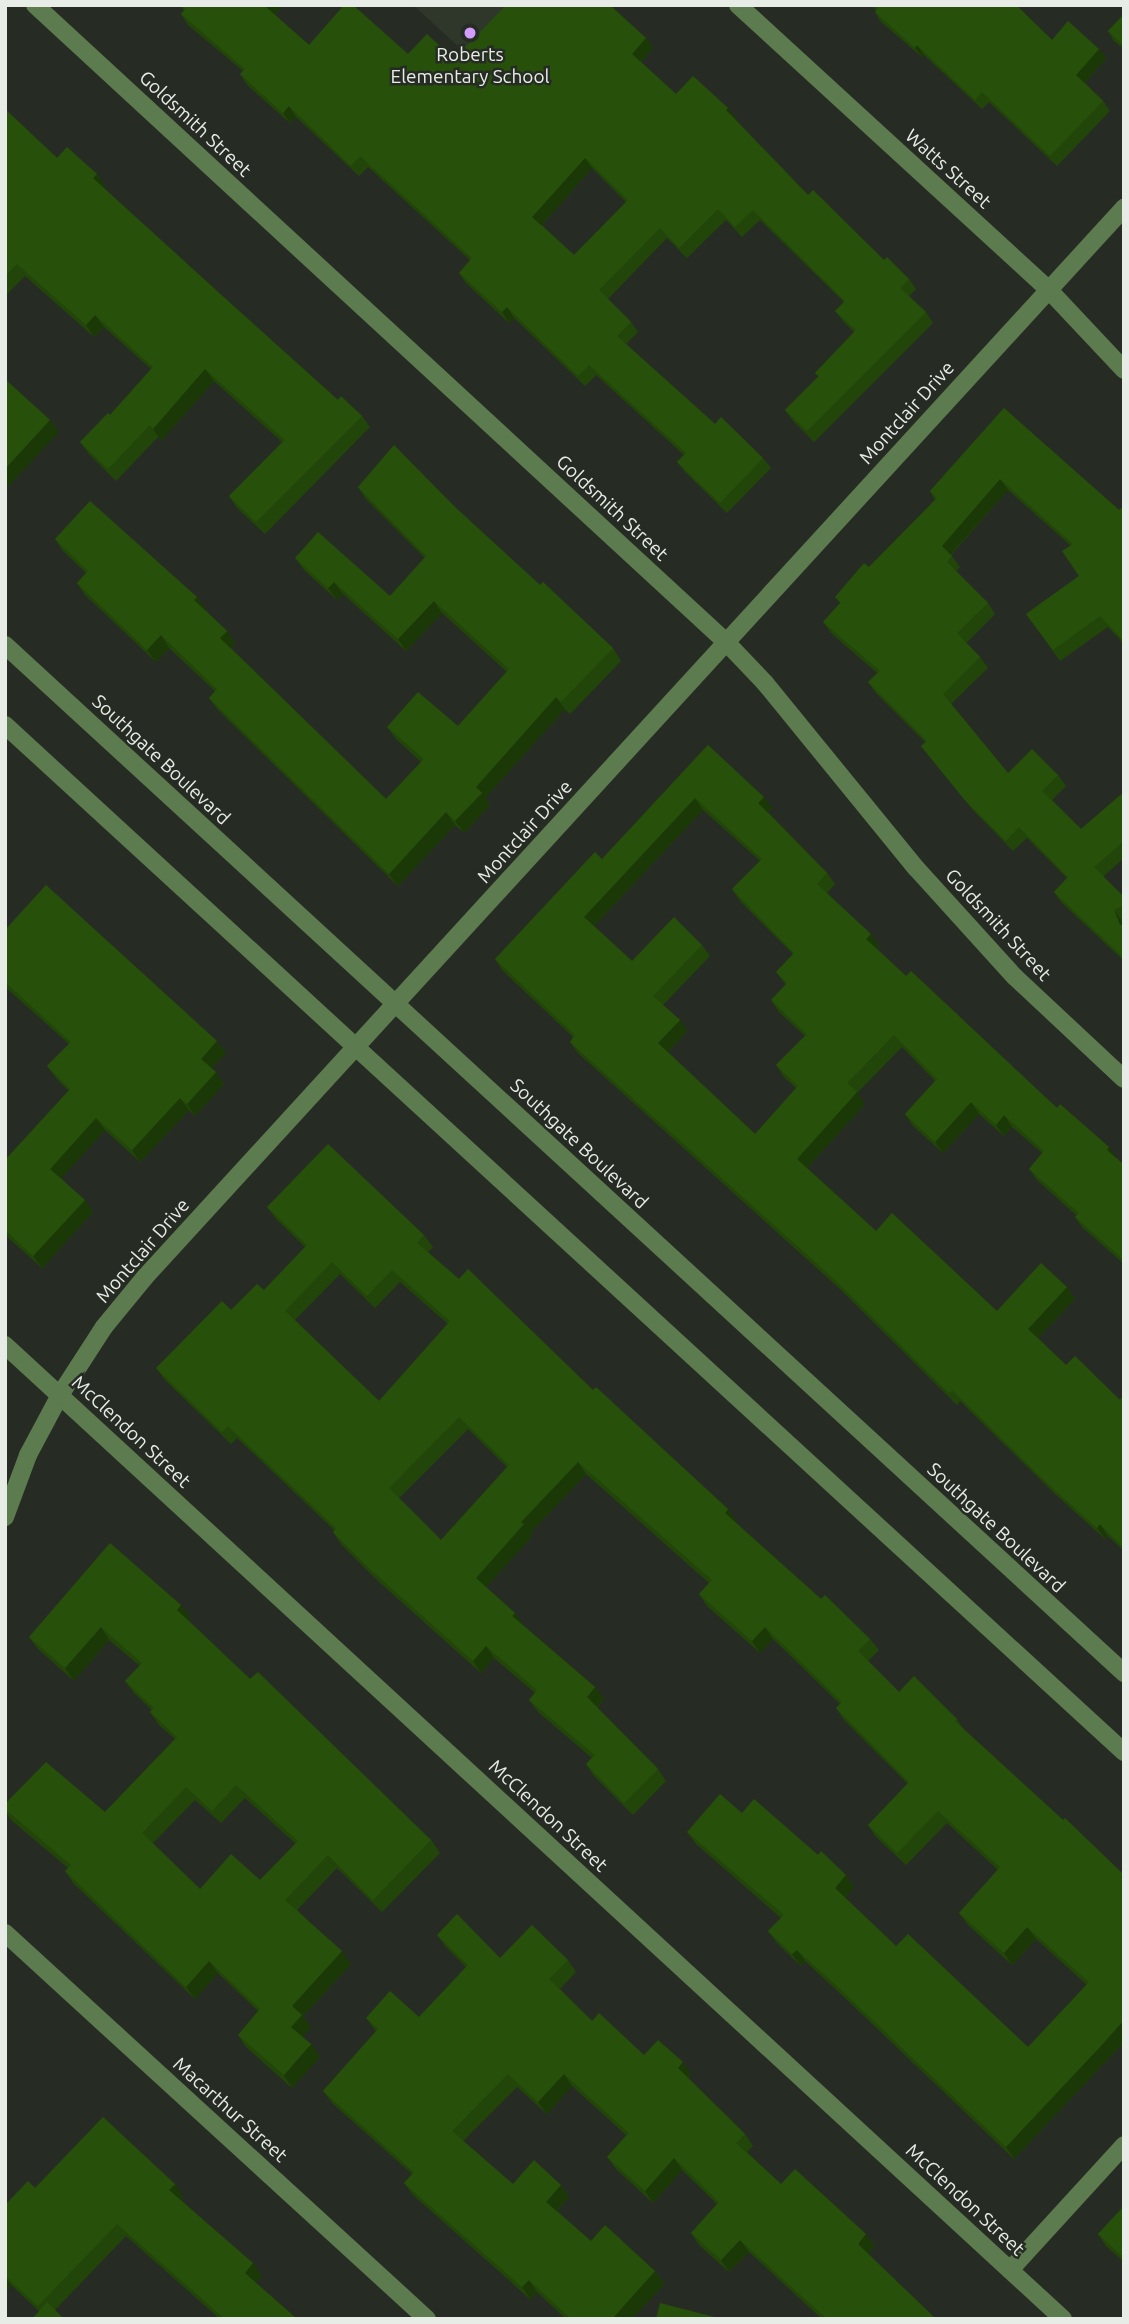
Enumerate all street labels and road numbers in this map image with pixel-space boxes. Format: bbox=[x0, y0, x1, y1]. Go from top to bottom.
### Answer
street label: Goldsmith Street bbox=[134, 66, 256, 182]
street label: Watts Street bbox=[900, 125, 996, 213]
street label: Montclair Drive bbox=[855, 357, 959, 469]
street label: Goldsmith Street bbox=[551, 450, 673, 566]
street label: Southgate Boulevard bbox=[87, 690, 235, 830]
street label: Montclair Drive bbox=[473, 776, 577, 888]
street label: Goldsmith Street bbox=[940, 864, 1056, 986]
street label: Southgate Boulevard bbox=[505, 1074, 653, 1214]
street label: Montclair Drive bbox=[92, 1194, 194, 1308]
street label: McClendon Street bbox=[67, 1371, 195, 1493]
street label: Southgate Boulevard bbox=[922, 1458, 1070, 1598]
street label: McClendon Street bbox=[484, 1755, 612, 1877]
street label: Macarthur Street bbox=[168, 2053, 292, 2167]
street label: McClendon Street bbox=[901, 2139, 1029, 2261]

